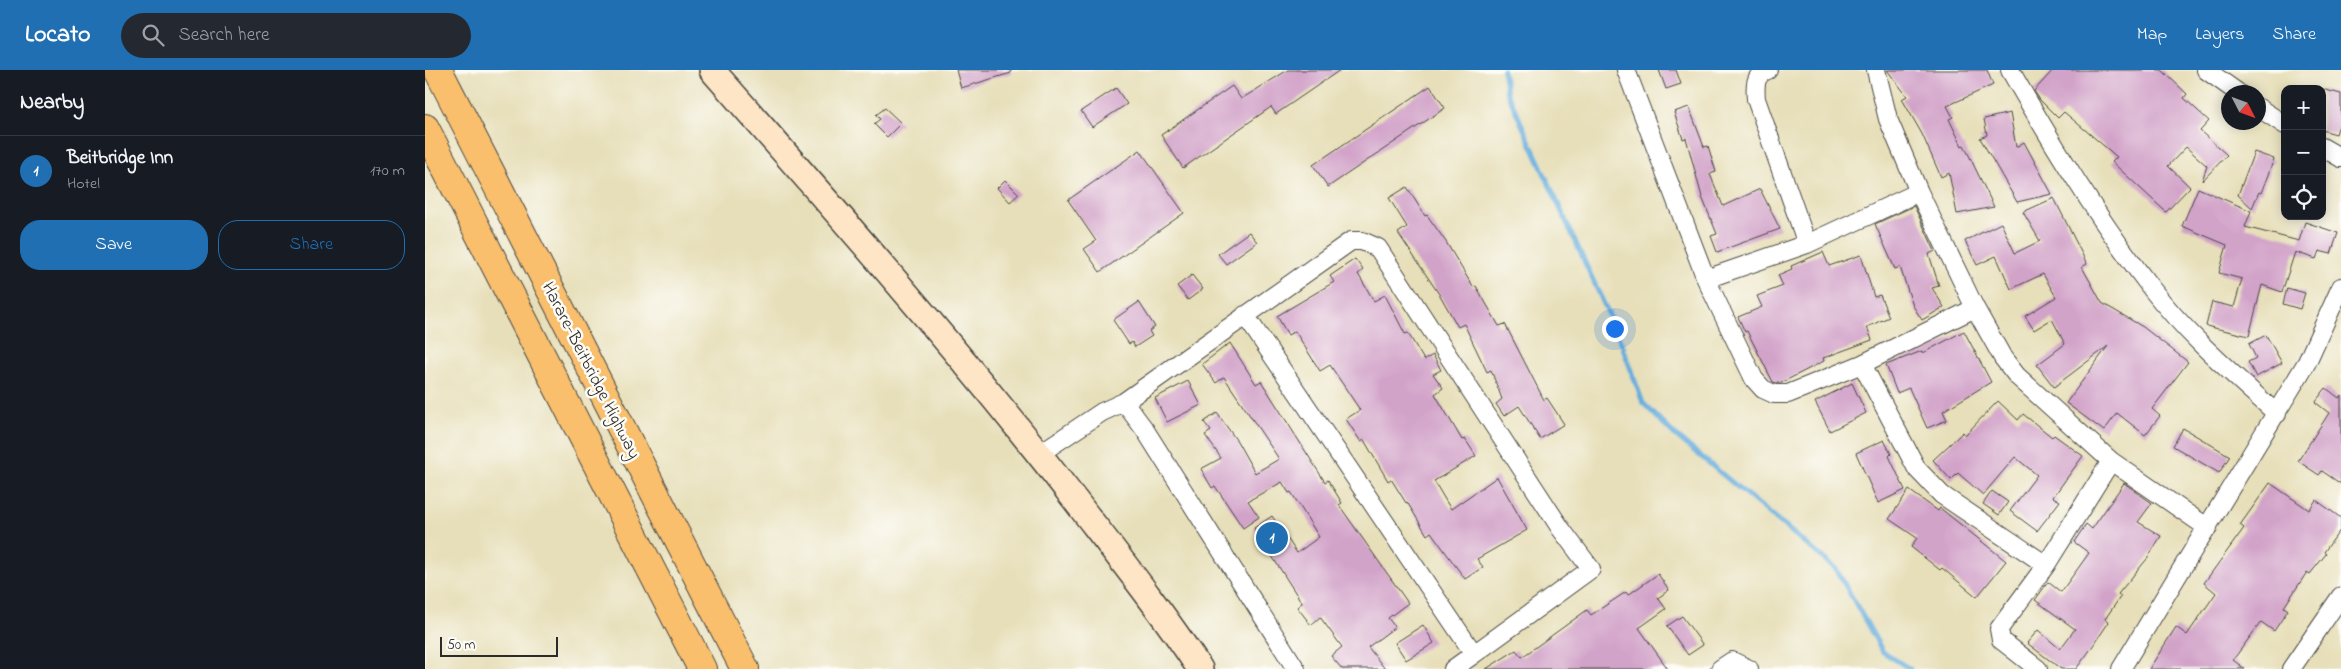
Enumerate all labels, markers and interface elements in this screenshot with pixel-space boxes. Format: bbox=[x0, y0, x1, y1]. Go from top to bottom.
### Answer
search box bbox=[121, 13, 471, 58]
text: Locato bbox=[25, 18, 91, 53]
icon: search bbox=[139, 21, 167, 49]
text: Search here bbox=[179, 22, 270, 49]
text: Map bbox=[2137, 22, 2167, 48]
text: Layers bbox=[2195, 22, 2245, 48]
text: Share bbox=[2273, 22, 2316, 48]
north arrow bbox=[2221, 85, 2266, 130]
map controls bbox=[2281, 85, 2326, 220]
button: + bbox=[2281, 85, 2326, 130]
text: Nearby bbox=[20, 88, 84, 118]
button: − bbox=[2281, 130, 2326, 175]
text: Beitbridge Inn bbox=[67, 145, 173, 172]
text: 1 bbox=[33, 159, 39, 183]
text: 170 m bbox=[370, 159, 405, 183]
text: Hotel bbox=[67, 172, 100, 196]
button: locate bbox=[2281, 175, 2326, 220]
button: Save bbox=[20, 220, 208, 270]
button: Share bbox=[218, 220, 405, 270]
street label: Harare-Beitbridge Highway bbox=[533, 278, 646, 464]
your location bbox=[1602, 316, 1628, 342]
pin: 1 bbox=[1256, 519, 1288, 557]
scale bar bbox=[440, 634, 557, 657]
text: 50 m bbox=[447, 635, 475, 656]

